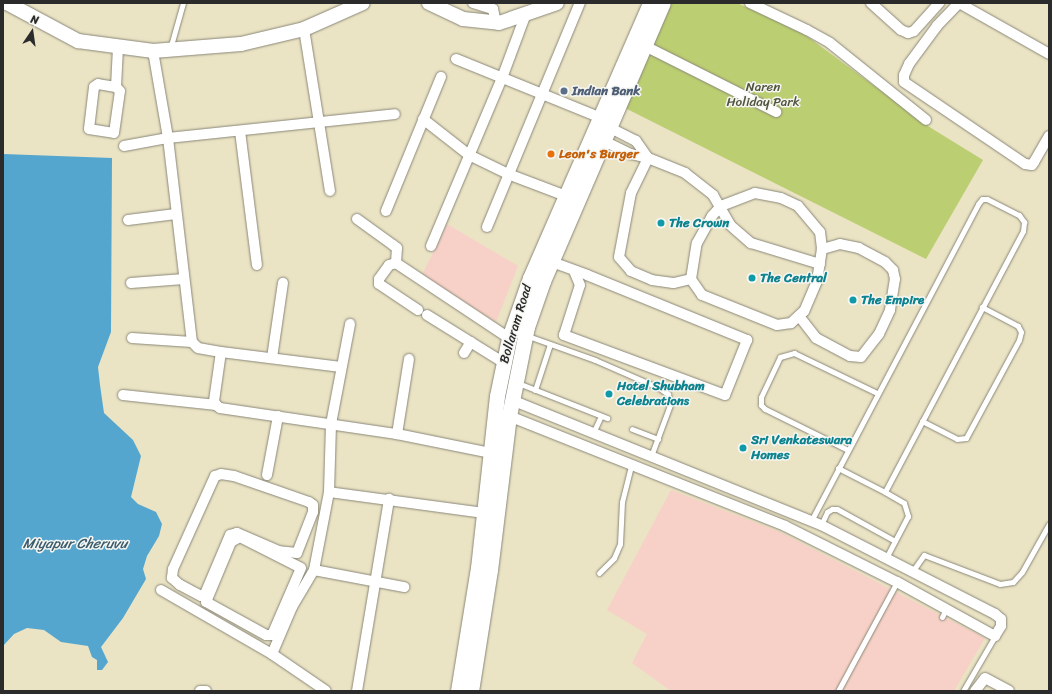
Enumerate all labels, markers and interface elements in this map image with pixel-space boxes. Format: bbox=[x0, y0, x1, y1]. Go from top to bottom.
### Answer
text: N bbox=[29, 10, 41, 30]
north arrow bbox=[12, 12, 52, 52]
park label: Naren Holiday Park bbox=[726, 80, 800, 111]
place label: Indian Bank bbox=[572, 83, 640, 99]
marker: Indian Bank bbox=[559, 86, 569, 96]
place label: Leon's Burger bbox=[559, 146, 639, 162]
marker: Leon's Burger bbox=[546, 149, 556, 159]
place label: The Crown bbox=[669, 215, 729, 231]
marker: The Crown bbox=[656, 218, 666, 228]
place label: The Central bbox=[760, 270, 827, 286]
marker: The Central bbox=[747, 273, 757, 283]
street label: Bollaram Road bbox=[497, 283, 535, 365]
place label: The Empire bbox=[861, 292, 925, 308]
marker: The Empire bbox=[848, 295, 858, 305]
place label: Hotel Shubham Celebrations bbox=[617, 379, 704, 410]
marker: Hotel Shubham Celebrations bbox=[604, 389, 614, 399]
place label: Sri Venkateswara Homes bbox=[751, 433, 850, 464]
marker: Sri Venkateswara Homes bbox=[738, 443, 748, 453]
water label: Miyapur Cheruvu bbox=[23, 536, 127, 552]

